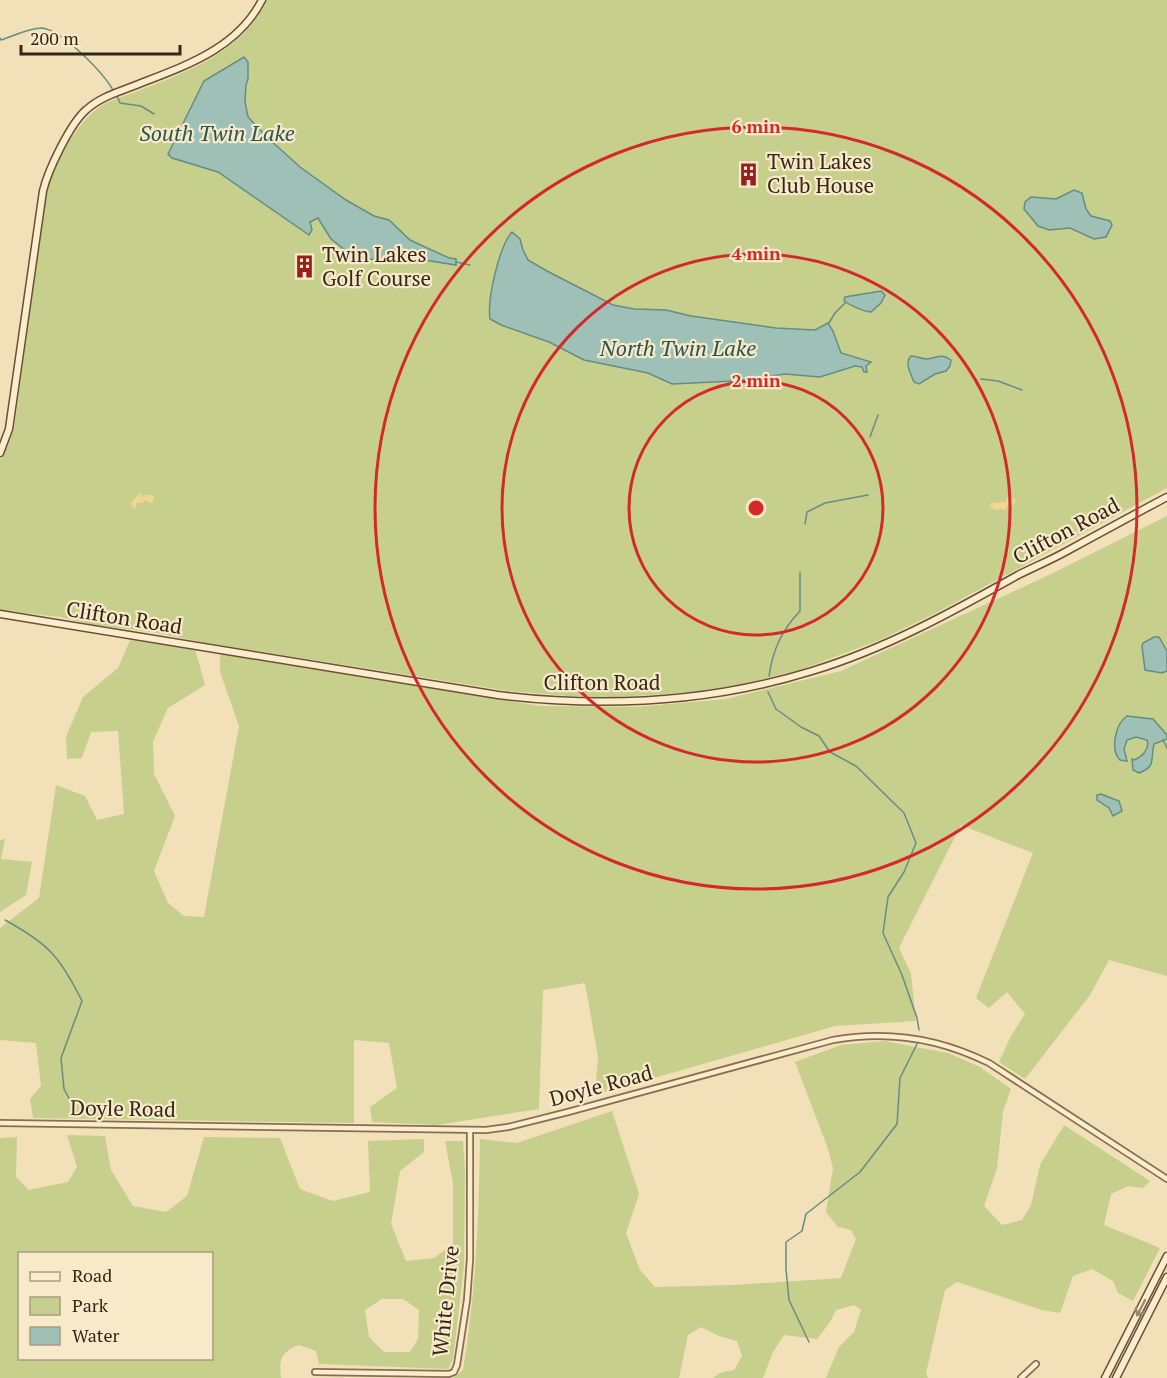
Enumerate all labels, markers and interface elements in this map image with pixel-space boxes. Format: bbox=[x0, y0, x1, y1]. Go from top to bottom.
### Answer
scale bar bbox=[21, 18, 180, 56]
text: 200 m bbox=[30, 26, 79, 50]
text: 6 min bbox=[731, 114, 781, 138]
water label: South Twin Lake bbox=[139, 118, 295, 147]
place label: Twin Lakes Club House bbox=[767, 147, 874, 199]
building icon: Twin Lakes Club House bbox=[736, 161, 762, 187]
place label: Twin Lakes Golf Course bbox=[322, 240, 431, 292]
text: 4 min bbox=[731, 241, 781, 265]
building icon: Twin Lakes Golf Course bbox=[291, 254, 317, 280]
water label: North Twin Lake bbox=[599, 333, 756, 362]
text: 2 min bbox=[731, 368, 781, 392]
street label: Clifton Road bbox=[1007, 490, 1124, 570]
centre of rings bbox=[746, 498, 766, 518]
street label: Clifton Road bbox=[64, 594, 184, 640]
street label: Clifton Road bbox=[544, 668, 661, 696]
street label: Doyle Road bbox=[546, 1058, 656, 1112]
street label: Doyle Road bbox=[70, 1093, 176, 1123]
street label: White Drive bbox=[425, 1244, 465, 1358]
legend bbox=[18, 1252, 213, 1360]
text: Road bbox=[72, 1263, 112, 1287]
text: Park bbox=[72, 1293, 109, 1317]
one-way arrow bbox=[1135, 1298, 1146, 1316]
text: Water bbox=[72, 1323, 119, 1347]

